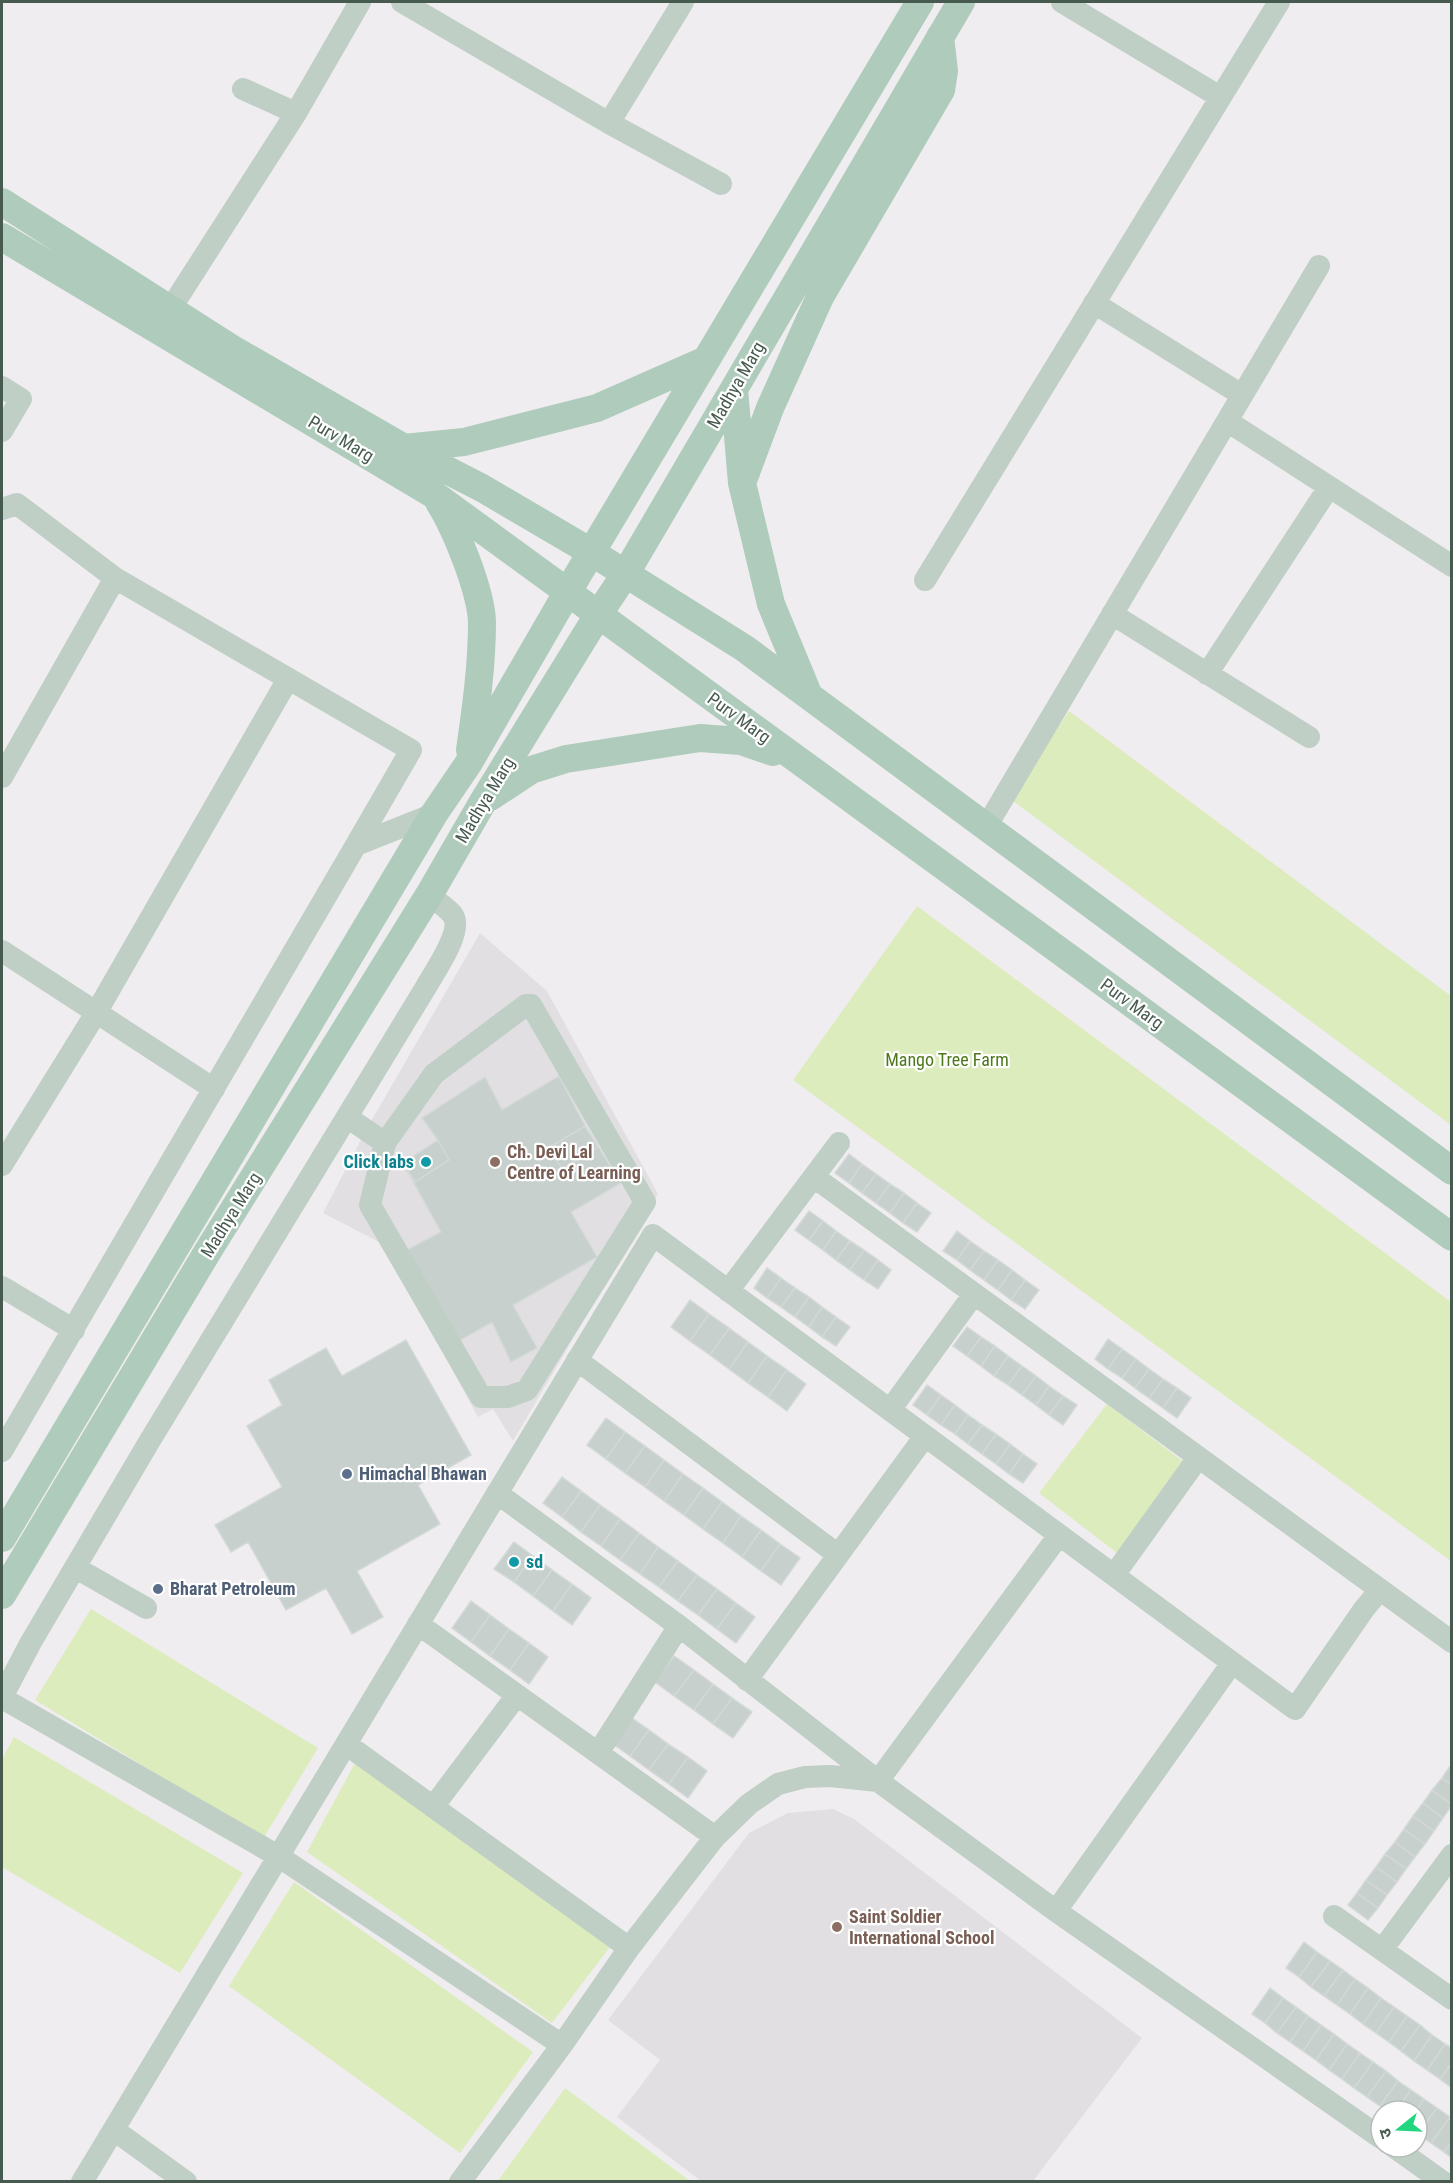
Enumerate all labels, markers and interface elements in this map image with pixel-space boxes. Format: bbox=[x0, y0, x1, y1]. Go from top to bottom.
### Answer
street label: Madhya Marg bbox=[702, 338, 769, 432]
street label: Purv Marg bbox=[305, 411, 378, 466]
street label: Purv Marg bbox=[704, 688, 775, 747]
street label: Madhya Marg bbox=[451, 753, 518, 846]
street label: Purv Marg bbox=[1097, 974, 1168, 1033]
park label: Mango Tree Farm bbox=[885, 1049, 1009, 1070]
place label: Ch. Devi Lal Centre of Learning bbox=[507, 1141, 641, 1183]
place label: Click labs bbox=[344, 1151, 414, 1172]
marker: Click labs bbox=[419, 1155, 433, 1169]
marker: Ch. Devi Lal Centre of Learning bbox=[488, 1155, 502, 1169]
street label: Madhya Marg bbox=[196, 1168, 265, 1261]
place label: Himachal Bhawan bbox=[359, 1463, 487, 1484]
marker: Himachal Bhawan bbox=[340, 1467, 354, 1481]
place label: sd bbox=[526, 1551, 543, 1572]
marker: sd bbox=[507, 1555, 521, 1569]
place label: Bharat Petroleum bbox=[170, 1578, 295, 1599]
marker: Bharat Petroleum bbox=[151, 1582, 165, 1596]
place label: Saint Soldier International School bbox=[849, 1906, 995, 1948]
marker: Saint Soldier International School bbox=[830, 1920, 844, 1934]
north arrow bbox=[1369, 2099, 1429, 2159]
text: उ bbox=[1375, 2125, 1396, 2141]

